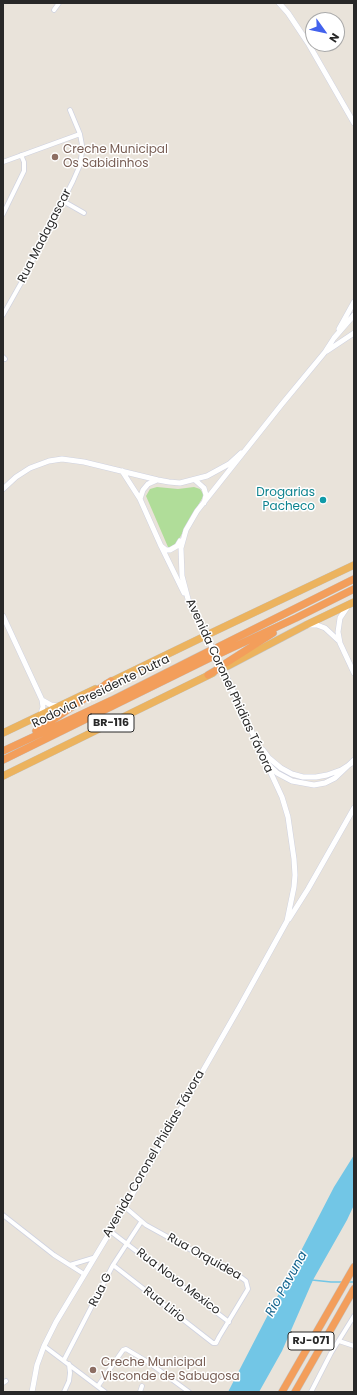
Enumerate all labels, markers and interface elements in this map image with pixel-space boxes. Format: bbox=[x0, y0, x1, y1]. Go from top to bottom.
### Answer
north arrow bbox=[305, 12, 345, 52]
text: N bbox=[325, 30, 343, 46]
place label: Creche Municipal Os Sabidinhos bbox=[63, 143, 168, 171]
marker: Creche Municipal Os Sabidinhos bbox=[50, 152, 60, 162]
street label: Rua Madagascar bbox=[15, 187, 75, 285]
place label: Drogarias Pacheco bbox=[256, 486, 315, 514]
marker: Drogarias Pacheco bbox=[318, 495, 328, 505]
street label: Avenida Coronel Phidias Távora bbox=[182, 597, 276, 775]
street label: Rodovia Presidente Dutra bbox=[30, 652, 172, 732]
road number: BR-116 bbox=[88, 714, 134, 732]
street label: Avenida Coronel Phidias Távora bbox=[100, 1068, 208, 1240]
street label: Rua Orquidea bbox=[164, 1231, 244, 1283]
street label: Rua Novo Mexico bbox=[133, 1246, 223, 1318]
water label: Rio Pavuna bbox=[263, 1249, 311, 1319]
street label: Rua G bbox=[86, 1271, 116, 1309]
street label: Rua Lirio bbox=[140, 1284, 188, 1326]
road number: RJ-071 bbox=[288, 1332, 334, 1350]
place label: Creche Municipal Visconde de Sabugosa bbox=[101, 1356, 240, 1384]
marker: Creche Municipal Visconde de Sabugosa bbox=[88, 1365, 98, 1375]

